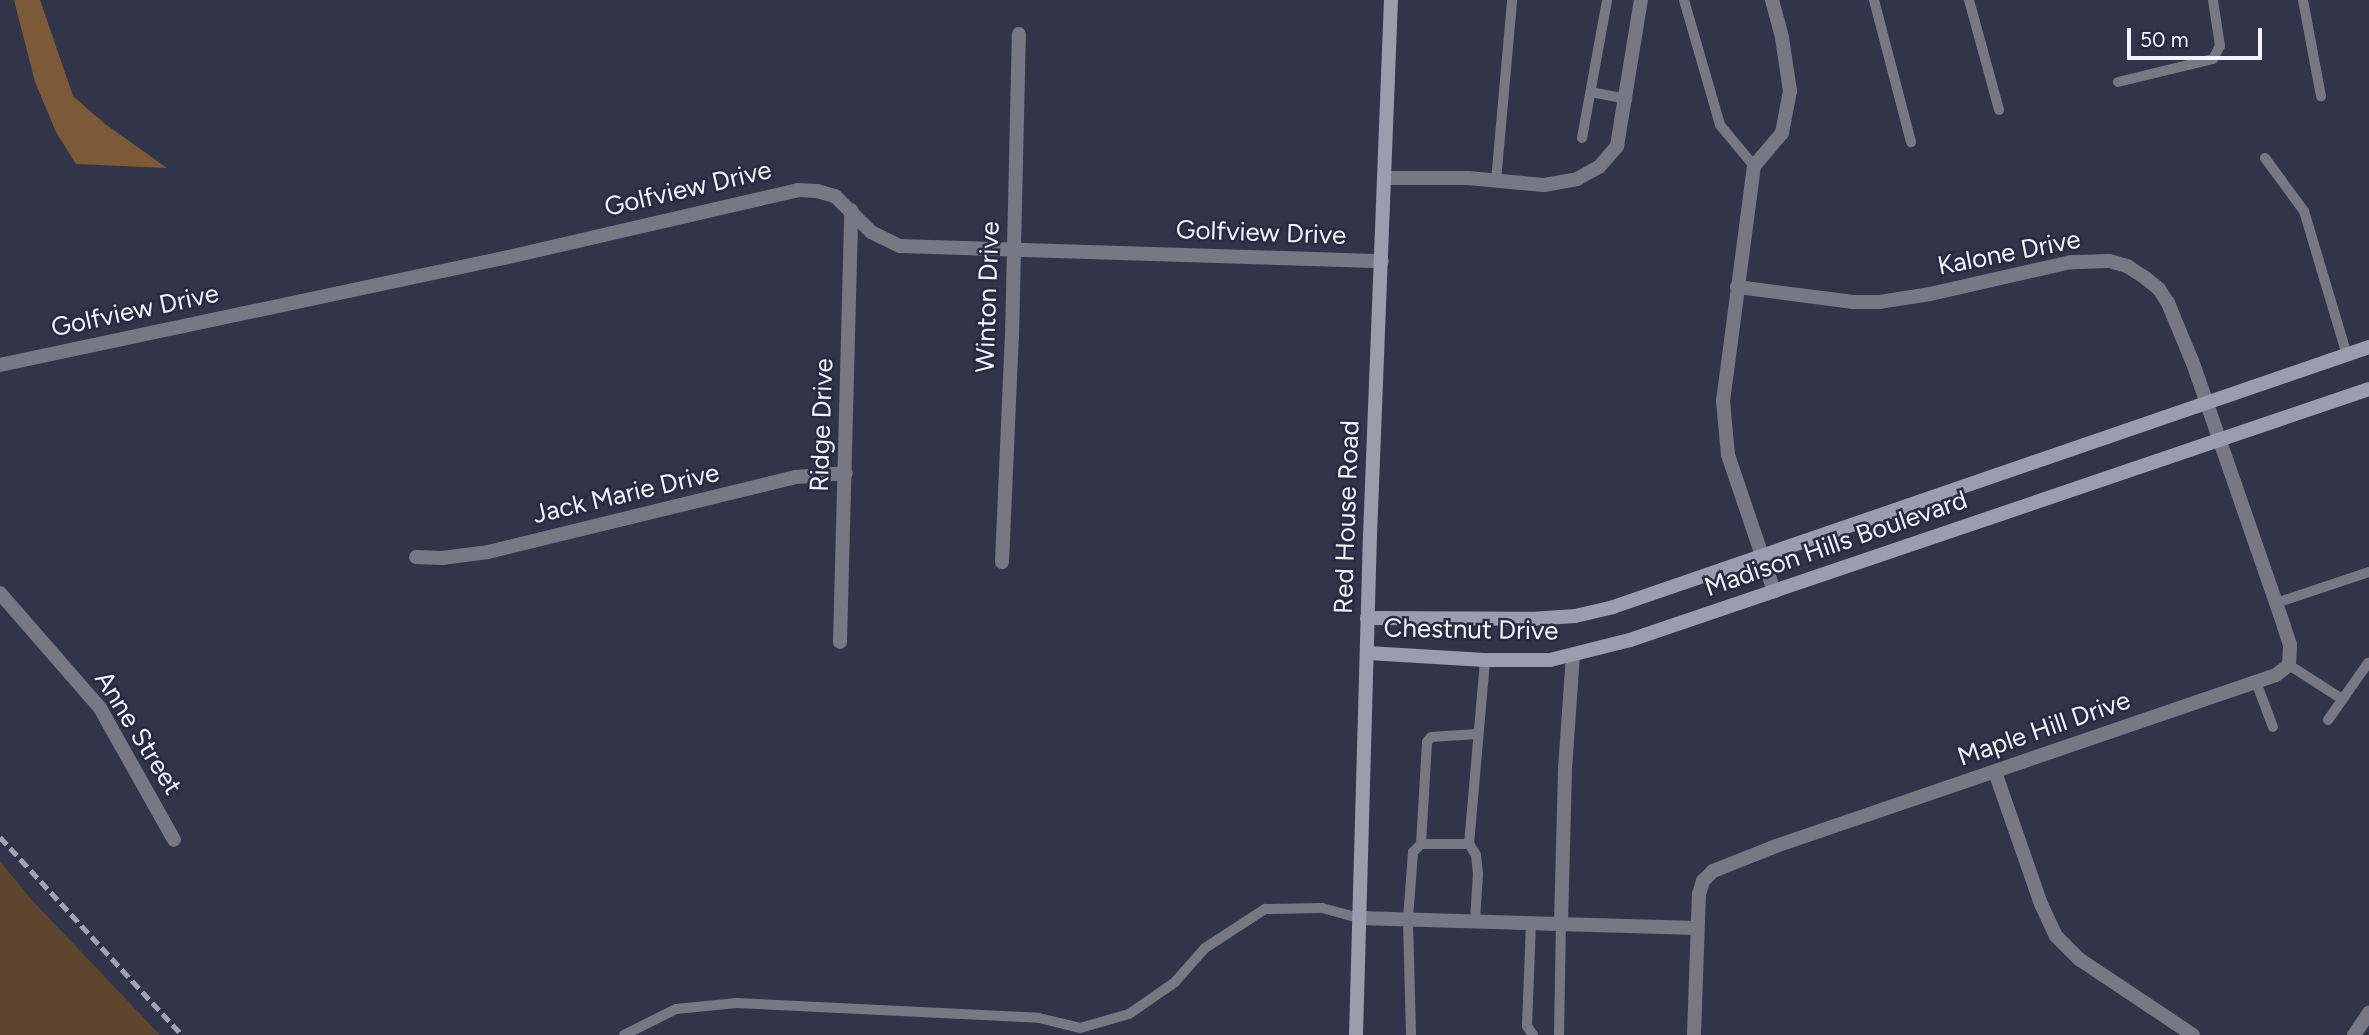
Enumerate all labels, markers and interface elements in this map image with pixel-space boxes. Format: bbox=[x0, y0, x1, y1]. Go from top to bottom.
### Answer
scale bar bbox=[2131, 14, 2266, 58]
text: 50 m bbox=[2140, 27, 2189, 52]
street label: Golfview Drive bbox=[601, 155, 775, 223]
street label: Golfview Drive bbox=[1175, 214, 1347, 252]
street label: Winton Drive bbox=[970, 221, 1006, 373]
street label: Kalone Drive bbox=[1935, 224, 2083, 282]
street label: Golfview Drive bbox=[48, 278, 222, 344]
street label: Ridge Drive bbox=[804, 358, 840, 492]
street label: Red House Road bbox=[1328, 420, 1366, 614]
street label: Jack Marie Drive bbox=[530, 457, 722, 531]
street label: Madison Hills Boulevard bbox=[1701, 484, 1971, 604]
street label: Chestnut Drive bbox=[1383, 613, 1559, 647]
street label: Anne Street bbox=[88, 665, 188, 801]
street label: Maple Hill Drive bbox=[1954, 685, 2134, 773]

